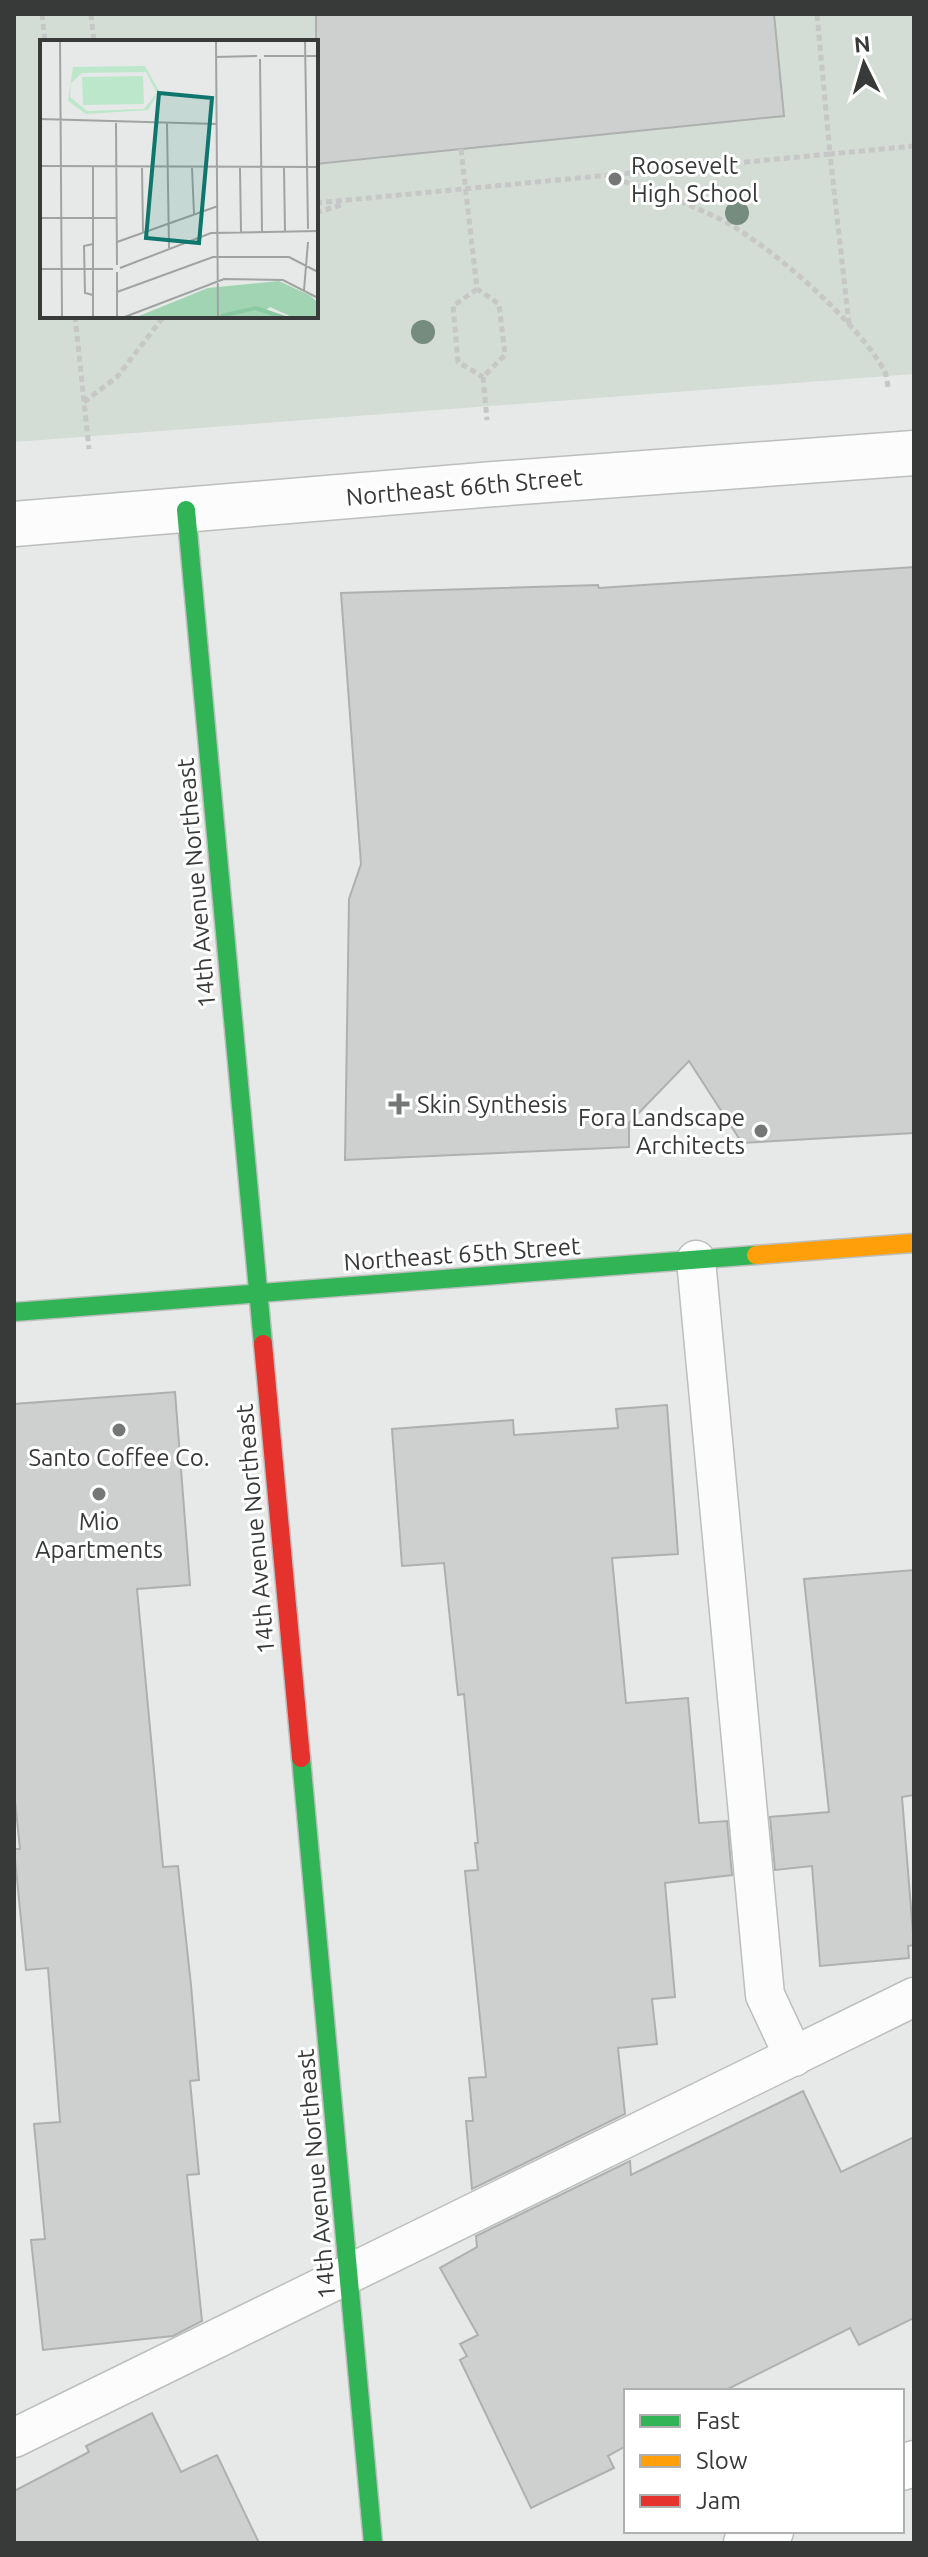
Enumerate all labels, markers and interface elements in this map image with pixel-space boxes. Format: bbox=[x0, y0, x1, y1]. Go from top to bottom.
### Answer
north arrow bbox=[824, 24, 904, 104]
text: N bbox=[853, 30, 871, 57]
inset map bbox=[40, 40, 318, 318]
place label: Roosevelt High School bbox=[631, 152, 758, 207]
marker: Roosevelt High School bbox=[606, 170, 624, 188]
street label: Northeast 66th Street bbox=[345, 463, 584, 511]
street label: 14th Avenue Northeast bbox=[172, 756, 220, 1009]
place label: Skin Synthesis bbox=[417, 1091, 567, 1118]
marker: Skin Synthesis bbox=[388, 1093, 410, 1115]
place label: Fora Landscape Architects bbox=[578, 1104, 745, 1159]
marker: Fora Landscape Architects bbox=[752, 1122, 770, 1140]
street label: Northeast 65th Street bbox=[343, 1232, 582, 1276]
street label: 14th Avenue Northeast bbox=[231, 1402, 279, 1655]
marker: Santo Coffee Co. bbox=[110, 1421, 128, 1439]
place label: Santo Coffee Co. bbox=[28, 1444, 210, 1471]
marker: Mio Apartments bbox=[90, 1485, 108, 1503]
place label: Mio Apartments bbox=[35, 1508, 163, 1563]
street label: 14th Avenue Northeast bbox=[292, 2047, 340, 2300]
legend bbox=[624, 2389, 904, 2533]
text: Fast bbox=[696, 2407, 740, 2434]
text: Slow bbox=[696, 2447, 748, 2474]
text: Jam bbox=[696, 2487, 741, 2514]

